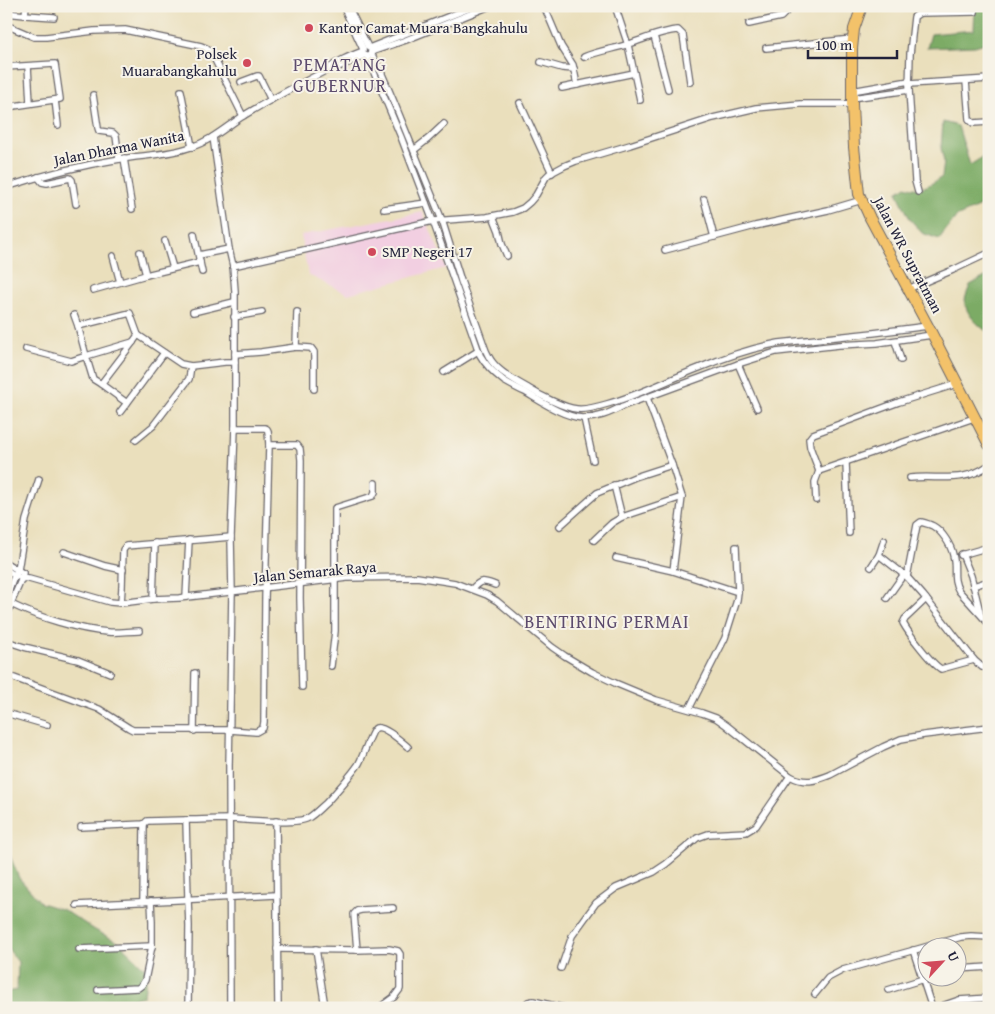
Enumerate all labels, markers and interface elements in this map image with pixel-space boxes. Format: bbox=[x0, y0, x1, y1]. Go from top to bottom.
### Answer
place label: Kantor Camat Muara Bangkahulu bbox=[319, 17, 529, 38]
marker: Kantor Camat Muara Bangkahulu bbox=[303, 22, 315, 34]
scale bar bbox=[808, 28, 896, 60]
text: 100 m bbox=[815, 34, 853, 55]
place label: Polsek Muarabangkahulu bbox=[122, 43, 238, 81]
district label: PEMATANG GUBERNUR bbox=[293, 51, 387, 99]
marker: Polsek Muarabangkahulu bbox=[241, 57, 253, 69]
street label: Jalan Dharma Wanita bbox=[50, 125, 186, 171]
street label: Jalan WR Supratman bbox=[868, 191, 948, 317]
place label: SMP Negeri 17 bbox=[382, 241, 472, 262]
marker: SMP Negeri 17 bbox=[366, 246, 378, 258]
street label: Jalan Semarak Raya bbox=[251, 556, 377, 587]
district label: BENTIRING PERMAI bbox=[524, 608, 690, 635]
north arrow bbox=[918, 936, 968, 986]
text: U bbox=[943, 948, 965, 965]

